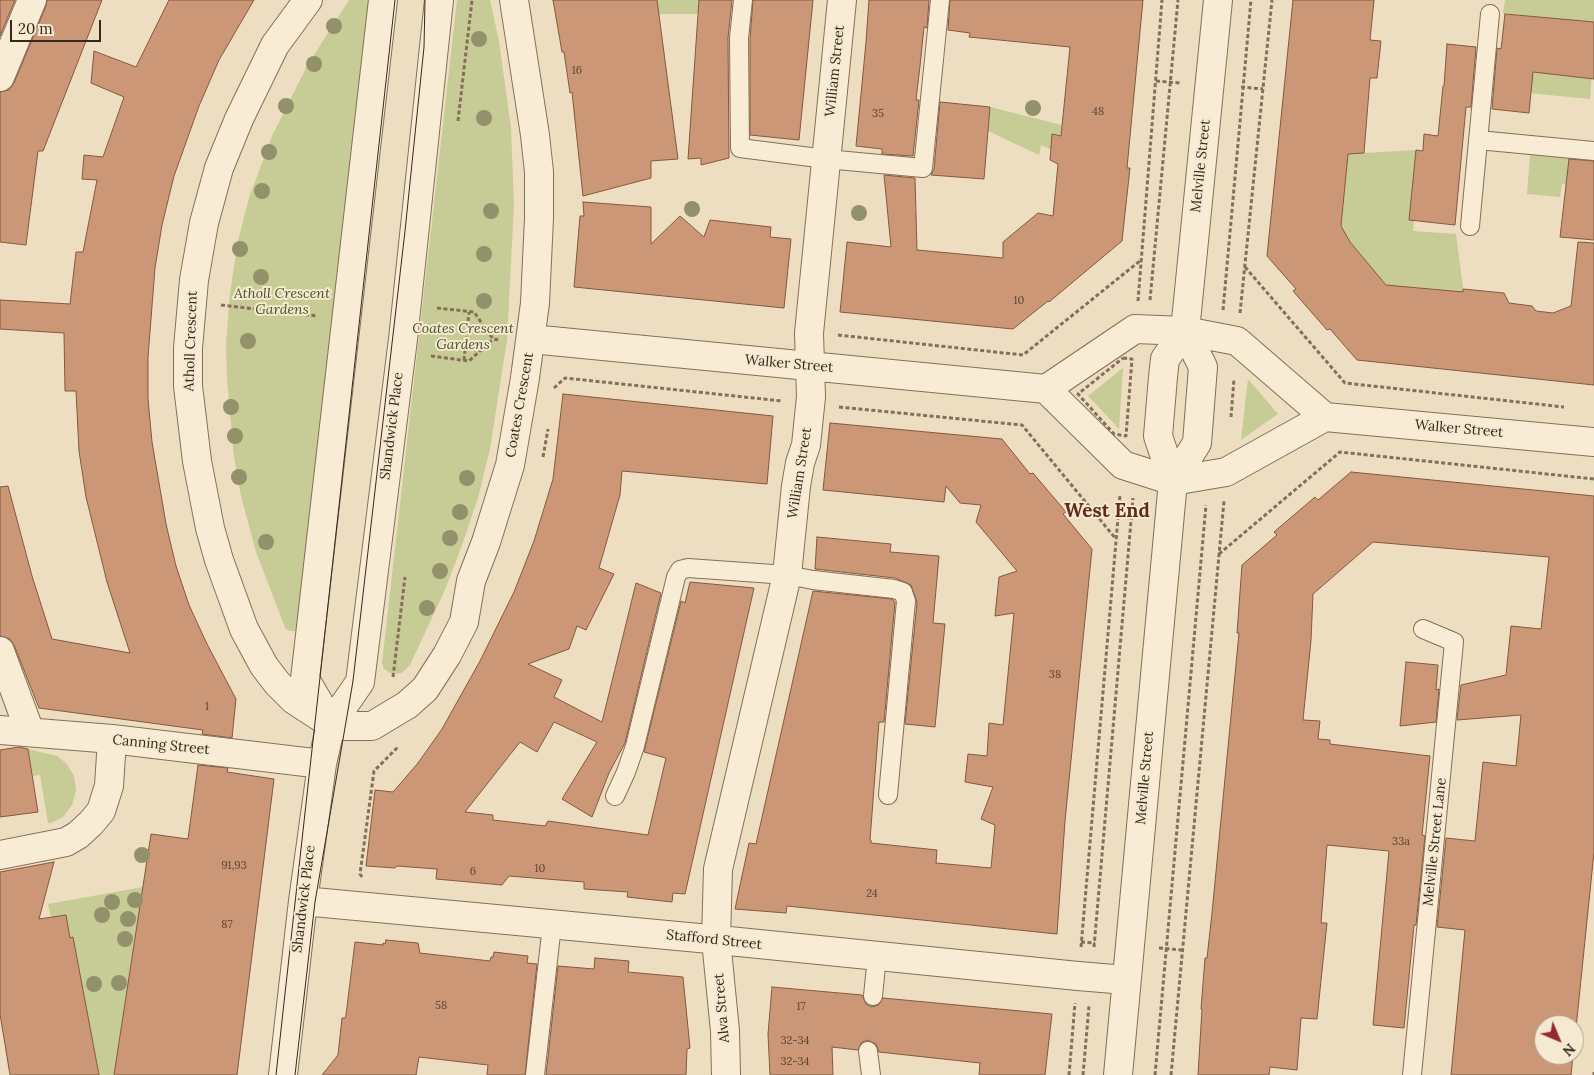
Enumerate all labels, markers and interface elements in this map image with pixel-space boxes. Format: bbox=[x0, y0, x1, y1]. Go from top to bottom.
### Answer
scale bar bbox=[12, 10, 104, 42]
text: 20 m bbox=[18, 19, 53, 38]
street label: William Street bbox=[822, 24, 848, 118]
house number: 16 bbox=[572, 64, 582, 78]
house number: 48 bbox=[1092, 105, 1104, 119]
house number: 35 bbox=[872, 107, 884, 121]
street label: Melville Street bbox=[1188, 119, 1214, 213]
park label: Atholl Crescent Gardens bbox=[234, 286, 330, 318]
street label: Atholl Crescent bbox=[181, 290, 201, 392]
house number: 10 bbox=[1014, 294, 1024, 308]
park label: Coates Crescent Gardens bbox=[412, 321, 514, 354]
street label: Coates Crescent bbox=[502, 351, 538, 459]
street label: Walker Street bbox=[744, 352, 834, 376]
street label: Shandwick Place bbox=[377, 371, 407, 481]
street label: Walker Street bbox=[1414, 417, 1504, 441]
street label: William Street bbox=[784, 426, 816, 520]
district label: West End bbox=[1064, 501, 1150, 523]
house number: 38 bbox=[1049, 668, 1061, 682]
house number: 1 bbox=[205, 700, 209, 714]
street label: Melville Street bbox=[1133, 731, 1157, 825]
street label: Canning Street bbox=[112, 732, 210, 758]
street label: Melville Street Lane bbox=[1420, 777, 1450, 907]
house number: 33a bbox=[1392, 835, 1410, 849]
street label: Shandwick Place bbox=[289, 844, 319, 954]
house number: 91,93 bbox=[221, 859, 247, 873]
house number: 10 bbox=[535, 862, 545, 876]
house number: 6 bbox=[470, 865, 476, 879]
house number: 24 bbox=[866, 887, 878, 901]
house number: 87 bbox=[221, 918, 233, 932]
street label: Stafford Street bbox=[665, 927, 763, 953]
street label: Alva Street bbox=[711, 972, 733, 1044]
house number: 58 bbox=[435, 999, 447, 1013]
house number: 17 bbox=[796, 1000, 806, 1014]
north arrow bbox=[1534, 1015, 1584, 1065]
house number: 32-34 bbox=[780, 1034, 810, 1048]
text: N bbox=[1559, 1040, 1579, 1060]
house number: 32-34 bbox=[780, 1055, 810, 1069]

